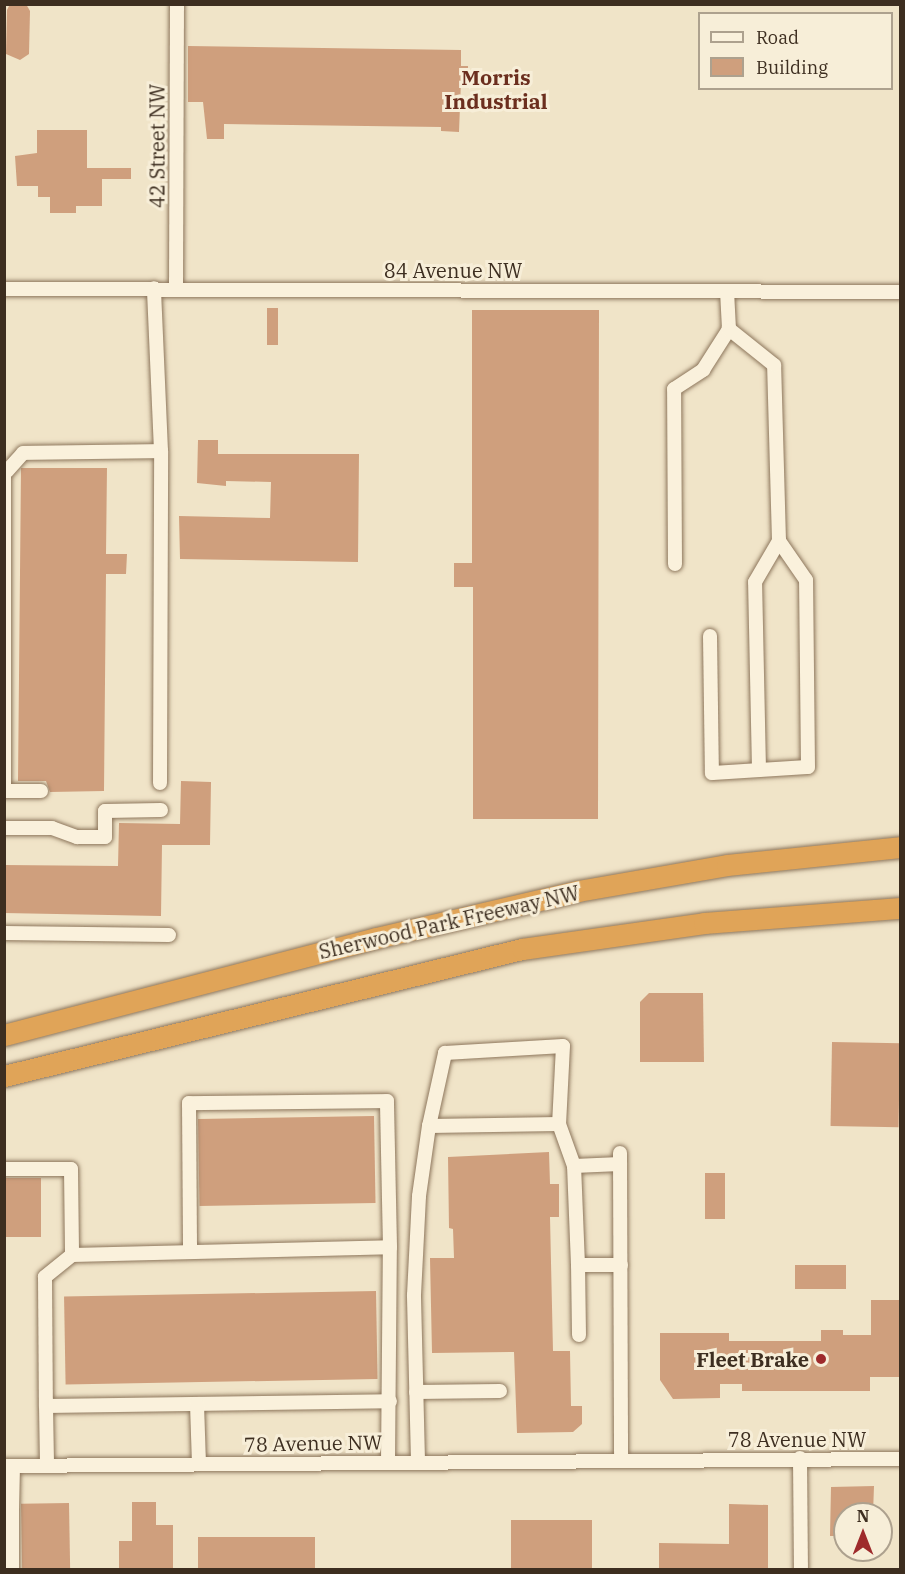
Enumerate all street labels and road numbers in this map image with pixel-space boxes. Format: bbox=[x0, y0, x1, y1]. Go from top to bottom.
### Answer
street label: 42 Street NW bbox=[145, 84, 169, 208]
street label: 84 Avenue NW bbox=[384, 258, 522, 282]
street label: Sherwood Park Freeway NW bbox=[316, 880, 582, 964]
street label: 78 Avenue NW bbox=[728, 1427, 866, 1451]
street label: 78 Avenue NW bbox=[244, 1430, 382, 1456]

